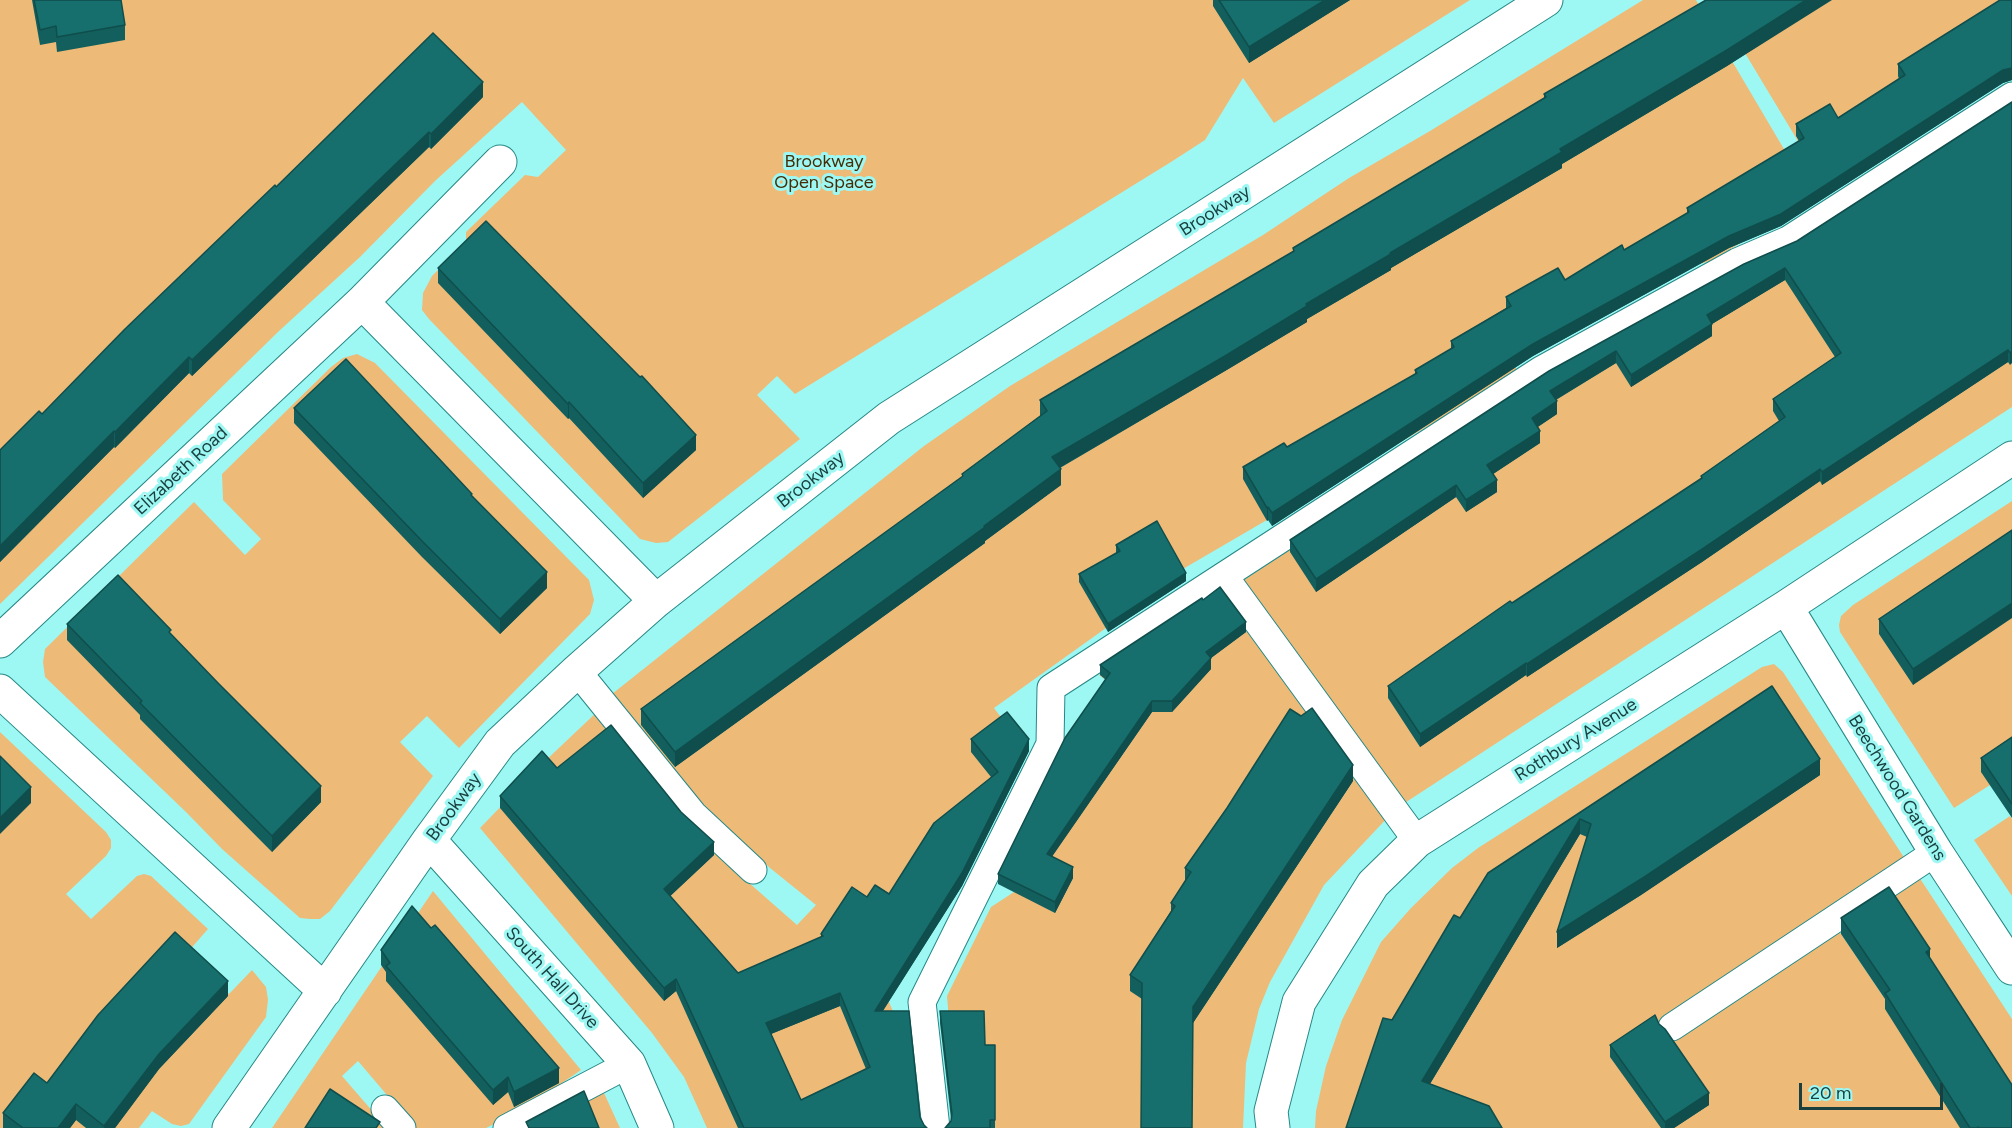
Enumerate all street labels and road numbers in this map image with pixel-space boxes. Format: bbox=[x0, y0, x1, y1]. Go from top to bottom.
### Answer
street label: Brookway bbox=[1176, 181, 1254, 241]
street label: Elizabeth Road bbox=[130, 422, 232, 520]
street label: Brookway bbox=[773, 447, 849, 513]
street label: Rothbury Avenue bbox=[1511, 694, 1641, 786]
street label: Beechwood Gardens bbox=[1843, 711, 1951, 865]
street label: Brookway bbox=[422, 769, 486, 845]
street label: South Hall Drive bbox=[501, 923, 603, 1033]

